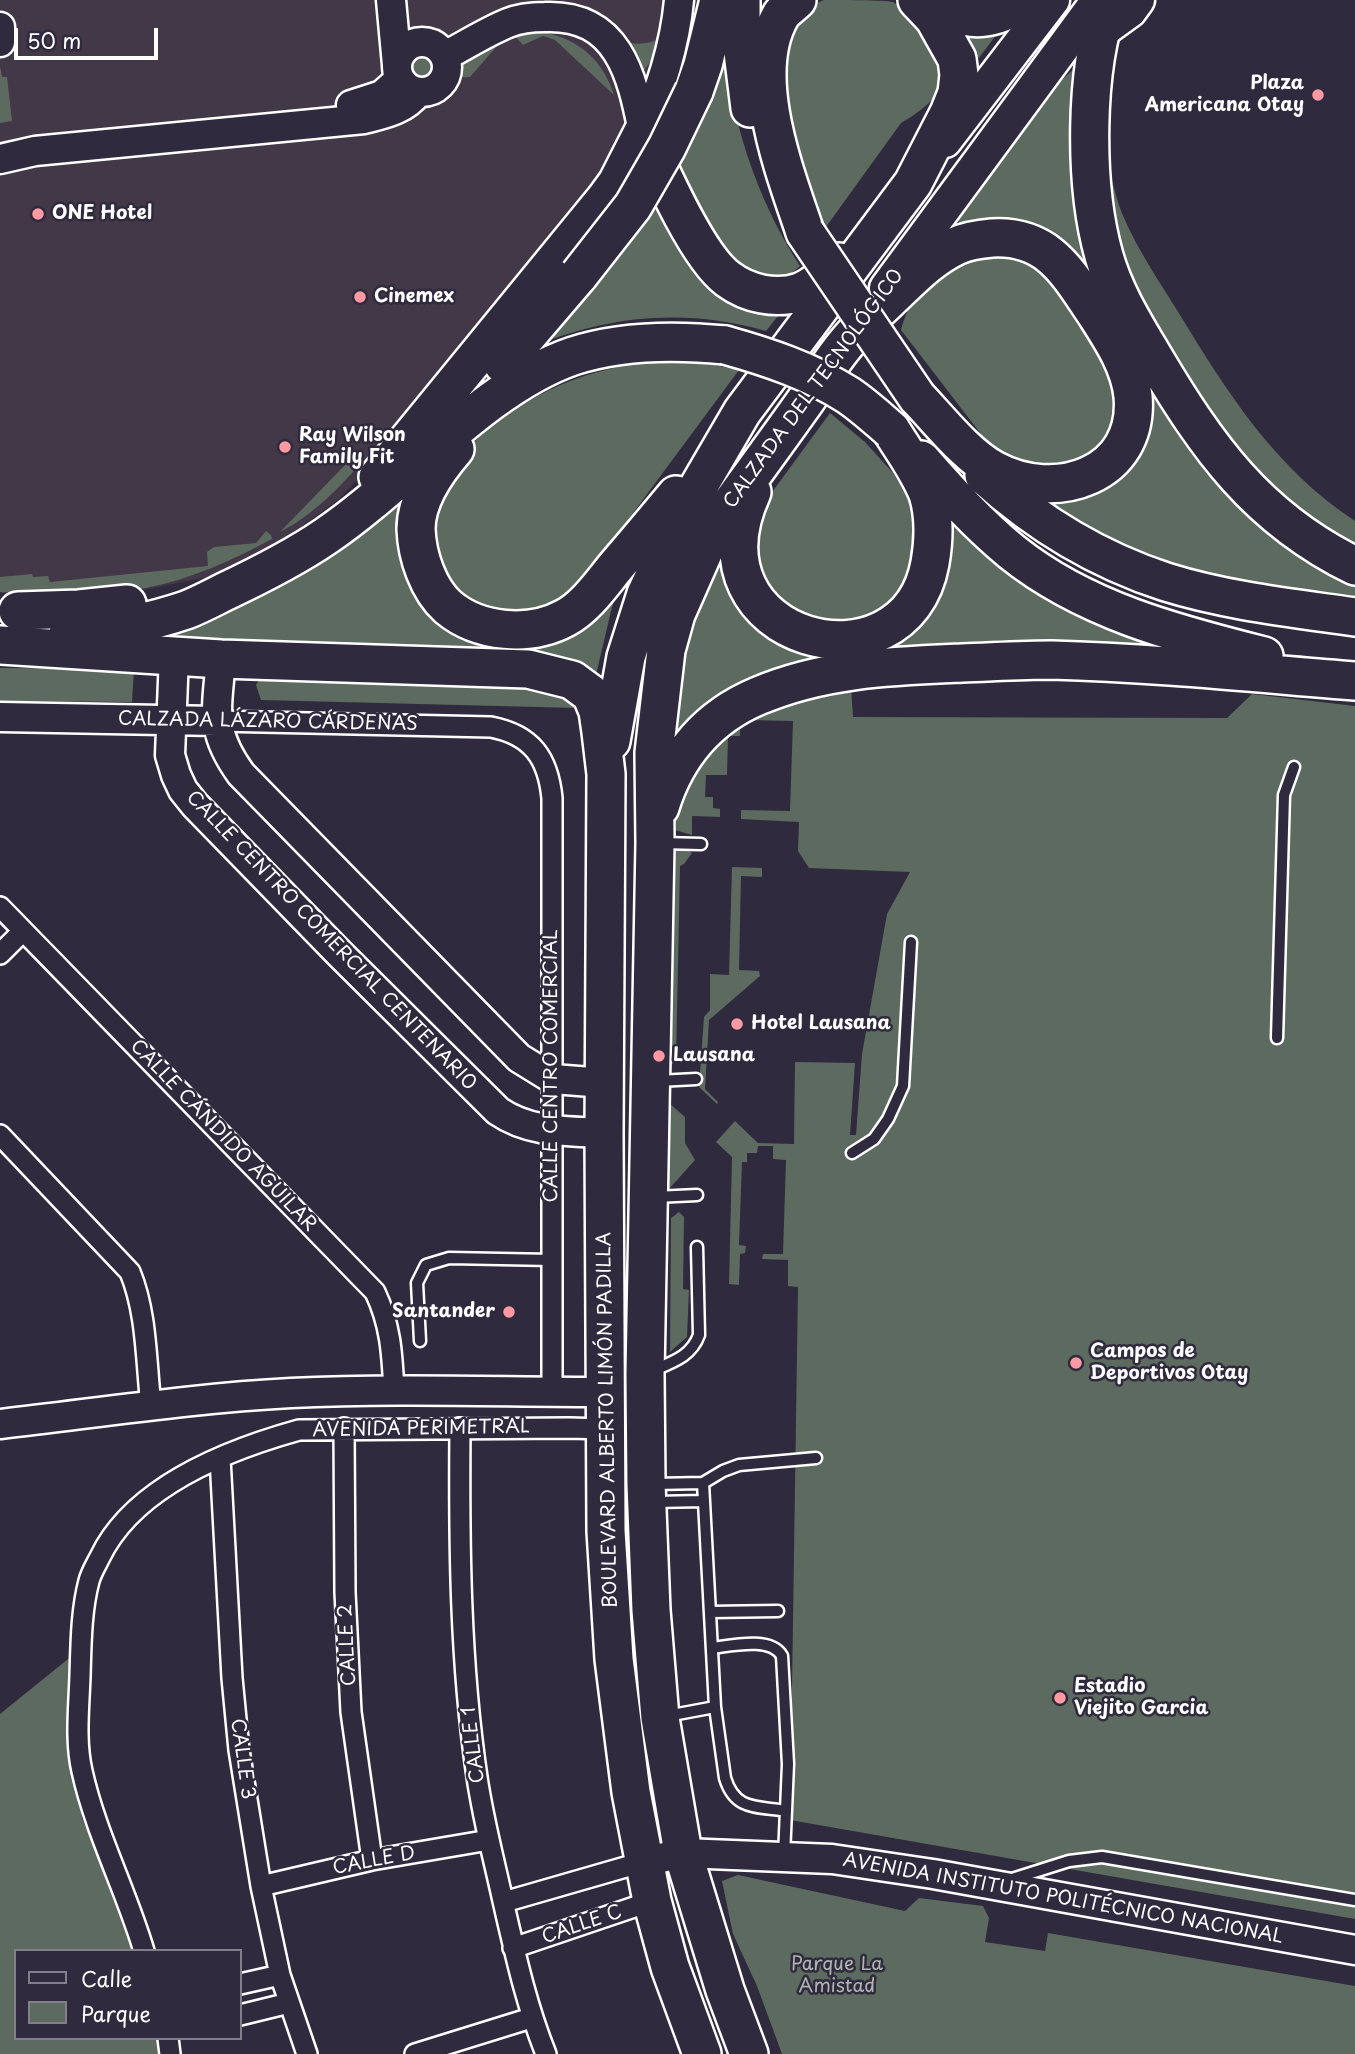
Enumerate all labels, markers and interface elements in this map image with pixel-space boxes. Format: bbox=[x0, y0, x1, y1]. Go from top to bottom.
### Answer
scale bar bbox=[18, 14, 161, 58]
text: 50 m bbox=[27, 24, 81, 56]
place label: Plaza Americana Otay bbox=[1145, 73, 1304, 117]
marker: Plaza Americana Otay bbox=[1310, 87, 1326, 103]
place label: ONE Hotel bbox=[52, 203, 152, 225]
marker: ONE Hotel bbox=[30, 206, 46, 222]
street label: CALZADA DEL TECNOLÓGICO bbox=[719, 265, 909, 513]
place label: Cinemex bbox=[374, 286, 454, 308]
marker: Cinemex bbox=[352, 289, 368, 305]
place label: Ray Wilson Family Fit bbox=[299, 425, 406, 469]
marker: Ray Wilson Family Fit bbox=[277, 439, 293, 455]
street label: CALZADA LÁZARO CÁRDENAS bbox=[118, 708, 418, 736]
street label: CALLE CENTRO COMERCIAL CENTENARIO bbox=[181, 786, 481, 1096]
street label: CALLE CENTRO COMERCIAL bbox=[541, 929, 563, 1203]
place label: Hotel Lausana bbox=[751, 1013, 891, 1035]
marker: Hotel Lausana bbox=[729, 1016, 745, 1032]
street label: CALLE CÁNDIDO AGUILAR bbox=[125, 1035, 321, 1237]
place label: Lausana bbox=[673, 1045, 755, 1067]
marker: Lausana bbox=[651, 1048, 667, 1064]
street label: BOULEVARD ALBERTO LIMÓN PADILLA bbox=[593, 1232, 623, 1608]
place label: Santander bbox=[392, 1301, 495, 1323]
marker: Santander bbox=[501, 1304, 517, 1320]
place label: Campos de Deportivos Otay bbox=[1090, 1341, 1248, 1385]
marker: Campos de Deportivos Otay bbox=[1068, 1355, 1084, 1371]
street label: AVENIDA PERIMETRAL bbox=[312, 1416, 530, 1442]
street label: CALLE 2 bbox=[334, 1603, 362, 1687]
place label: Estadio Viejito Garcia bbox=[1074, 1676, 1208, 1720]
marker: Estadio Viejito Garcia bbox=[1052, 1690, 1068, 1706]
street label: CALLE 1 bbox=[458, 1705, 490, 1785]
street label: CALLE 3 bbox=[225, 1717, 259, 1801]
street label: CALLE D bbox=[331, 1842, 417, 1880]
street label: AVENIDA INSTITUTO POLITÉCNICO NACIONAL bbox=[841, 1849, 1285, 1949]
street label: CALLE C bbox=[539, 1901, 625, 1949]
legend bbox=[14, 1949, 242, 2040]
park label: Parque La Amistad bbox=[791, 1954, 883, 1998]
text: Calle bbox=[81, 1962, 132, 1994]
text: Parque bbox=[81, 1997, 151, 2029]

